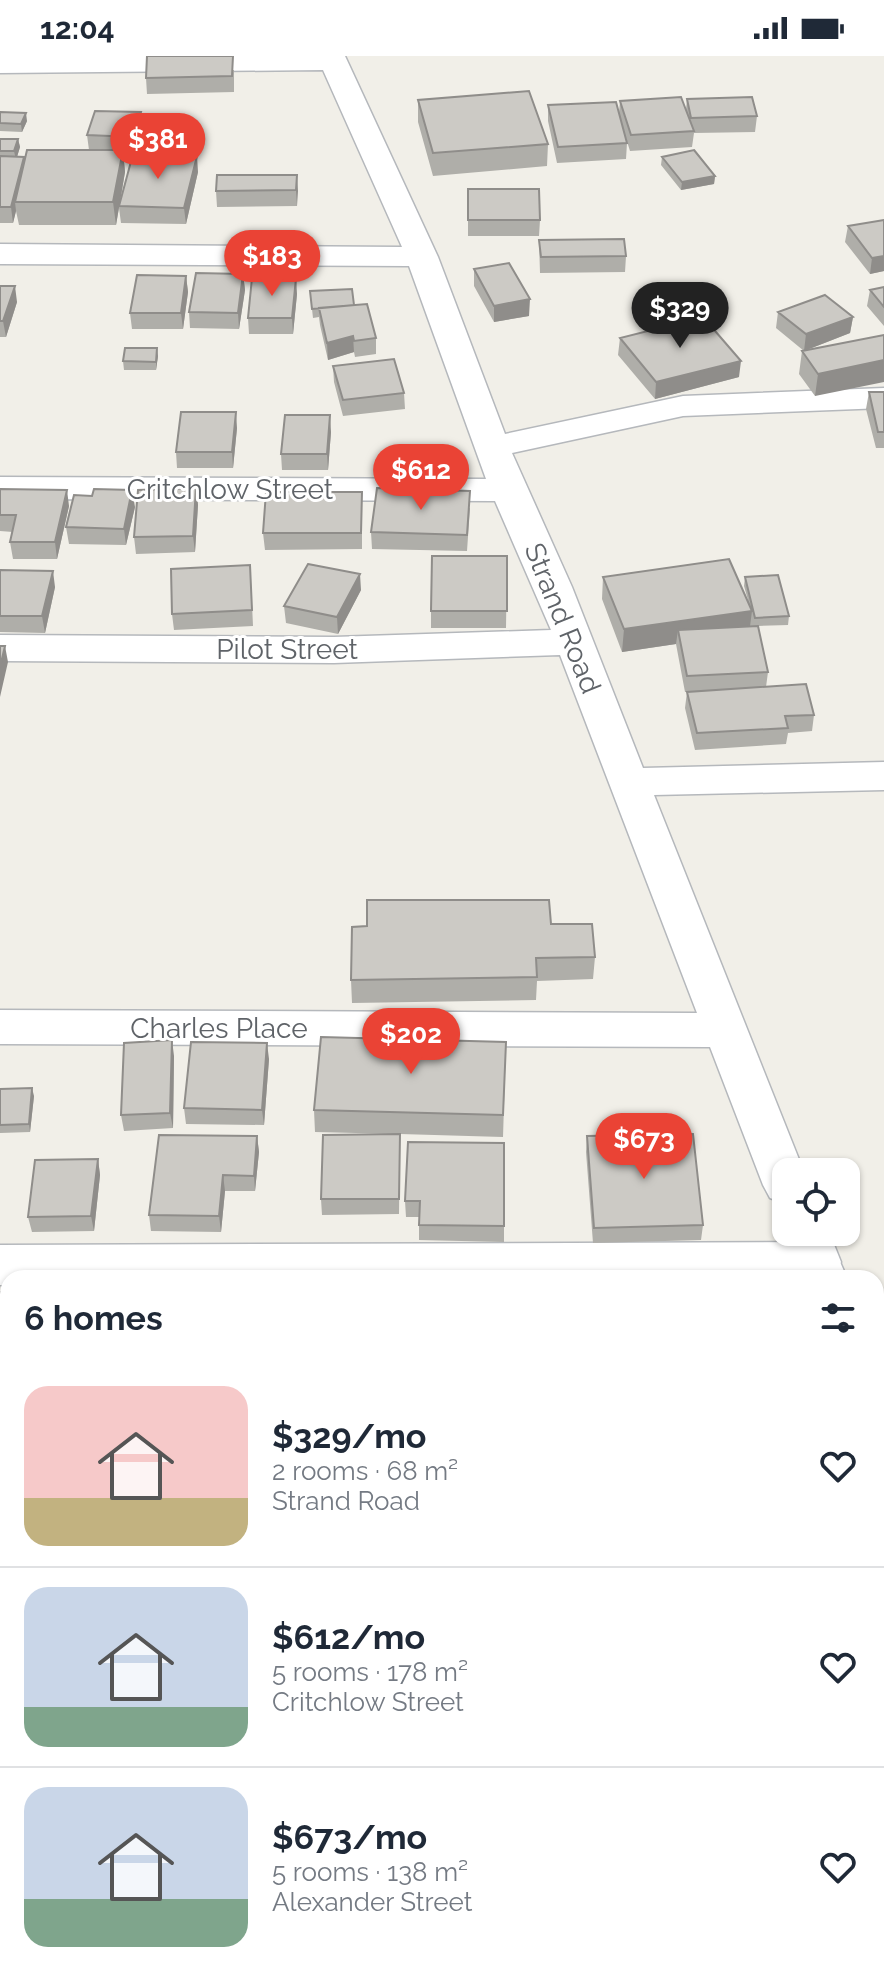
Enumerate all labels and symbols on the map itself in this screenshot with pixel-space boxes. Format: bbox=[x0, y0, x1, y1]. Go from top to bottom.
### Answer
pin: $381 bbox=[111, 113, 205, 181]
pin: $183 bbox=[225, 230, 319, 298]
pin: $329 bbox=[633, 282, 727, 350]
pin: $612 bbox=[374, 444, 468, 512]
street label: Critchlow Street bbox=[127, 473, 334, 506]
street label: Strand Road bbox=[517, 538, 608, 698]
street label: Pilot Street bbox=[216, 633, 358, 666]
pin: $202 bbox=[364, 1008, 458, 1076]
street label: Charles Place bbox=[130, 1012, 308, 1045]
pin: $673 bbox=[597, 1113, 691, 1181]

